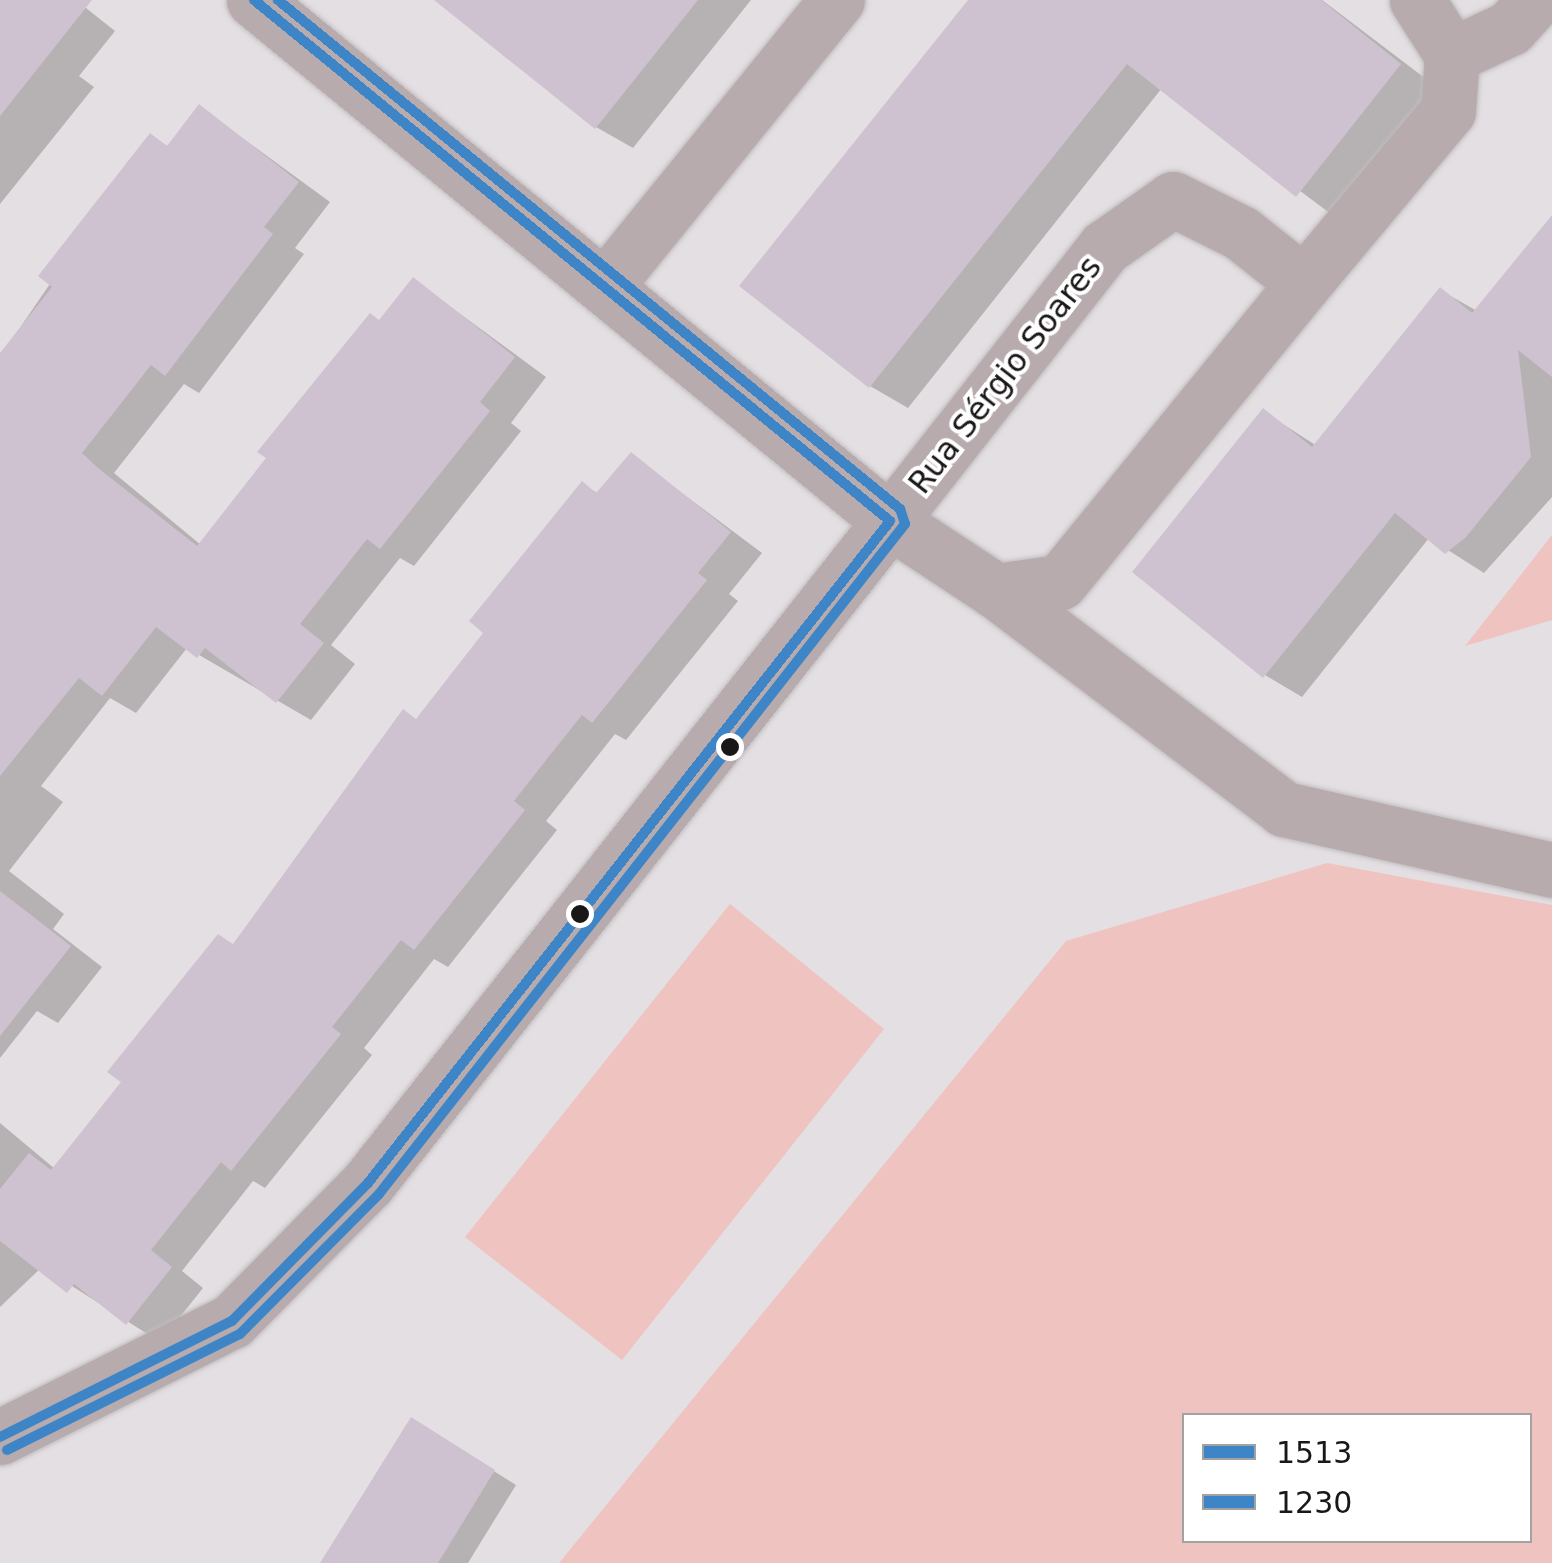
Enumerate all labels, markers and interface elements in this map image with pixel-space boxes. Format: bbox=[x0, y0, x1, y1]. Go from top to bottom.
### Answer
street label: Rua Sérgio Soares bbox=[900, 249, 1110, 501]
unlabelled marker bbox=[720, 737, 740, 757]
unlabelled marker bbox=[570, 904, 590, 924]
legend bbox=[1182, 1413, 1532, 1543]
text: 1513 bbox=[1276, 1435, 1352, 1470]
text: 1230 bbox=[1276, 1485, 1352, 1520]

